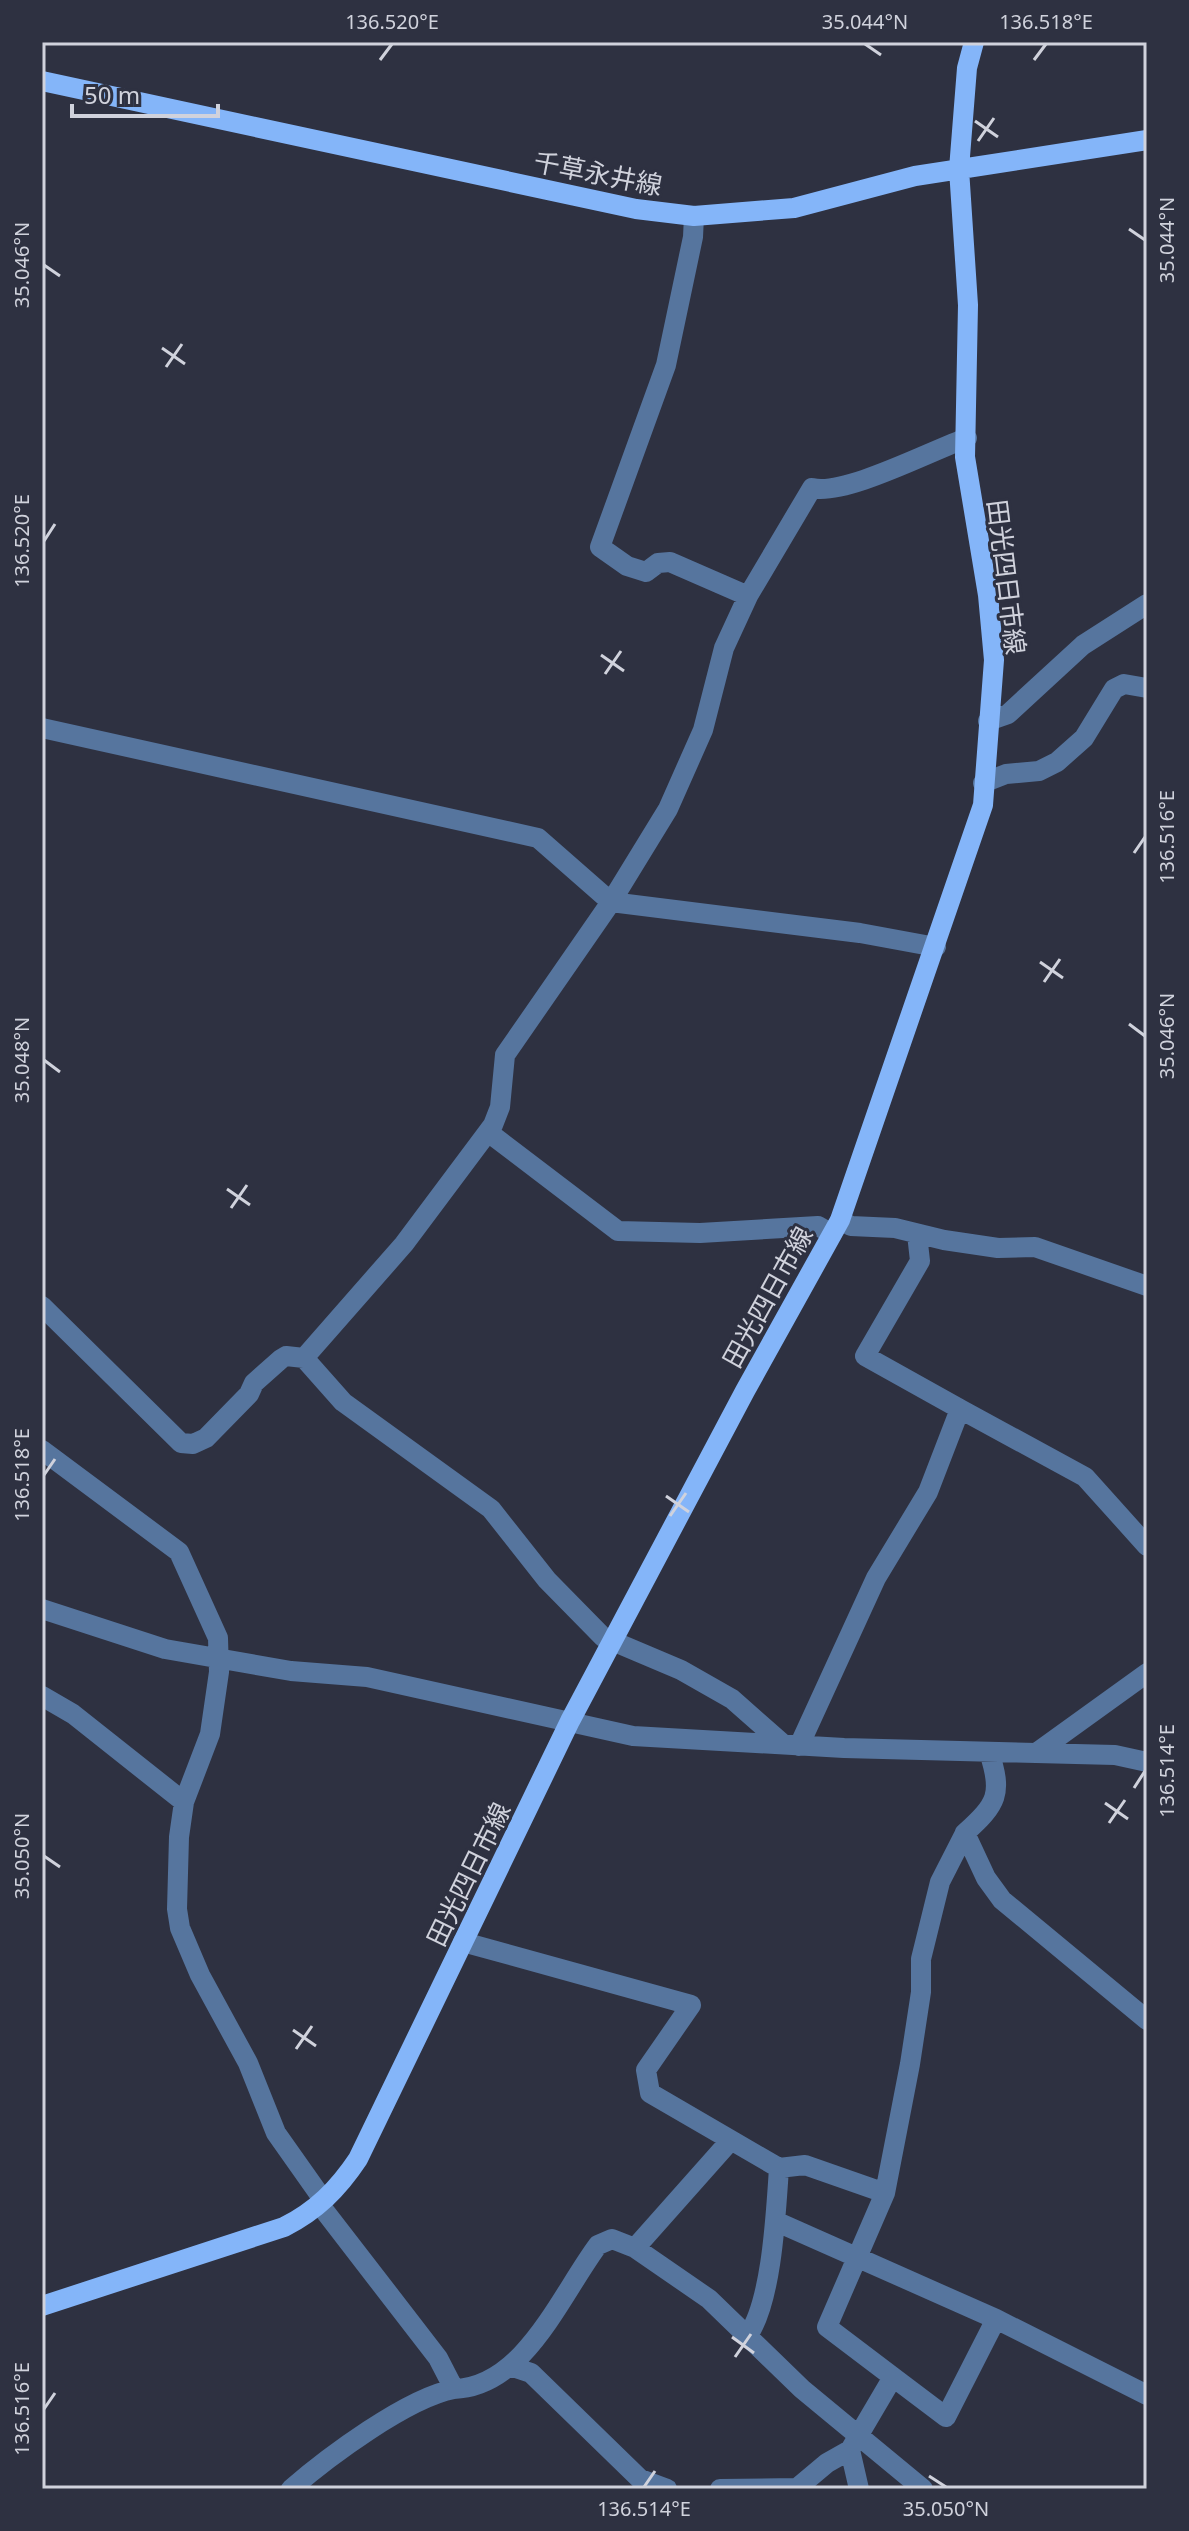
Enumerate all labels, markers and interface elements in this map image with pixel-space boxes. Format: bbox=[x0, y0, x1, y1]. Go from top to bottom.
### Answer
text: 136.520°E bbox=[345, 8, 439, 35]
text: 35.044°N bbox=[822, 8, 908, 35]
text: 136.518°E bbox=[999, 8, 1093, 35]
scale bar bbox=[72, 68, 218, 118]
text: 50 m bbox=[84, 78, 140, 111]
street label: 千草永井線 bbox=[531, 143, 665, 203]
text: 35.044°N bbox=[1153, 197, 1180, 283]
text: 35.046°N bbox=[8, 222, 35, 308]
text: 136.520°E bbox=[8, 494, 35, 588]
street label: 田光四日市線 bbox=[980, 497, 1034, 657]
text: 136.516°E bbox=[1153, 790, 1180, 884]
text: 35.046°N bbox=[1153, 993, 1180, 1079]
text: 35.048°N bbox=[8, 1017, 35, 1103]
street label: 田光四日市線 bbox=[713, 1220, 821, 1374]
text: 136.518°E bbox=[8, 1428, 35, 1522]
text: 136.514°E bbox=[1153, 1724, 1180, 1818]
street label: 田光四日市線 bbox=[418, 1796, 518, 1952]
text: 35.050°N bbox=[8, 1813, 35, 1899]
text: 136.516°E bbox=[8, 2362, 35, 2456]
text: 136.514°E bbox=[597, 2495, 691, 2522]
text: 35.050°N bbox=[903, 2495, 989, 2522]

